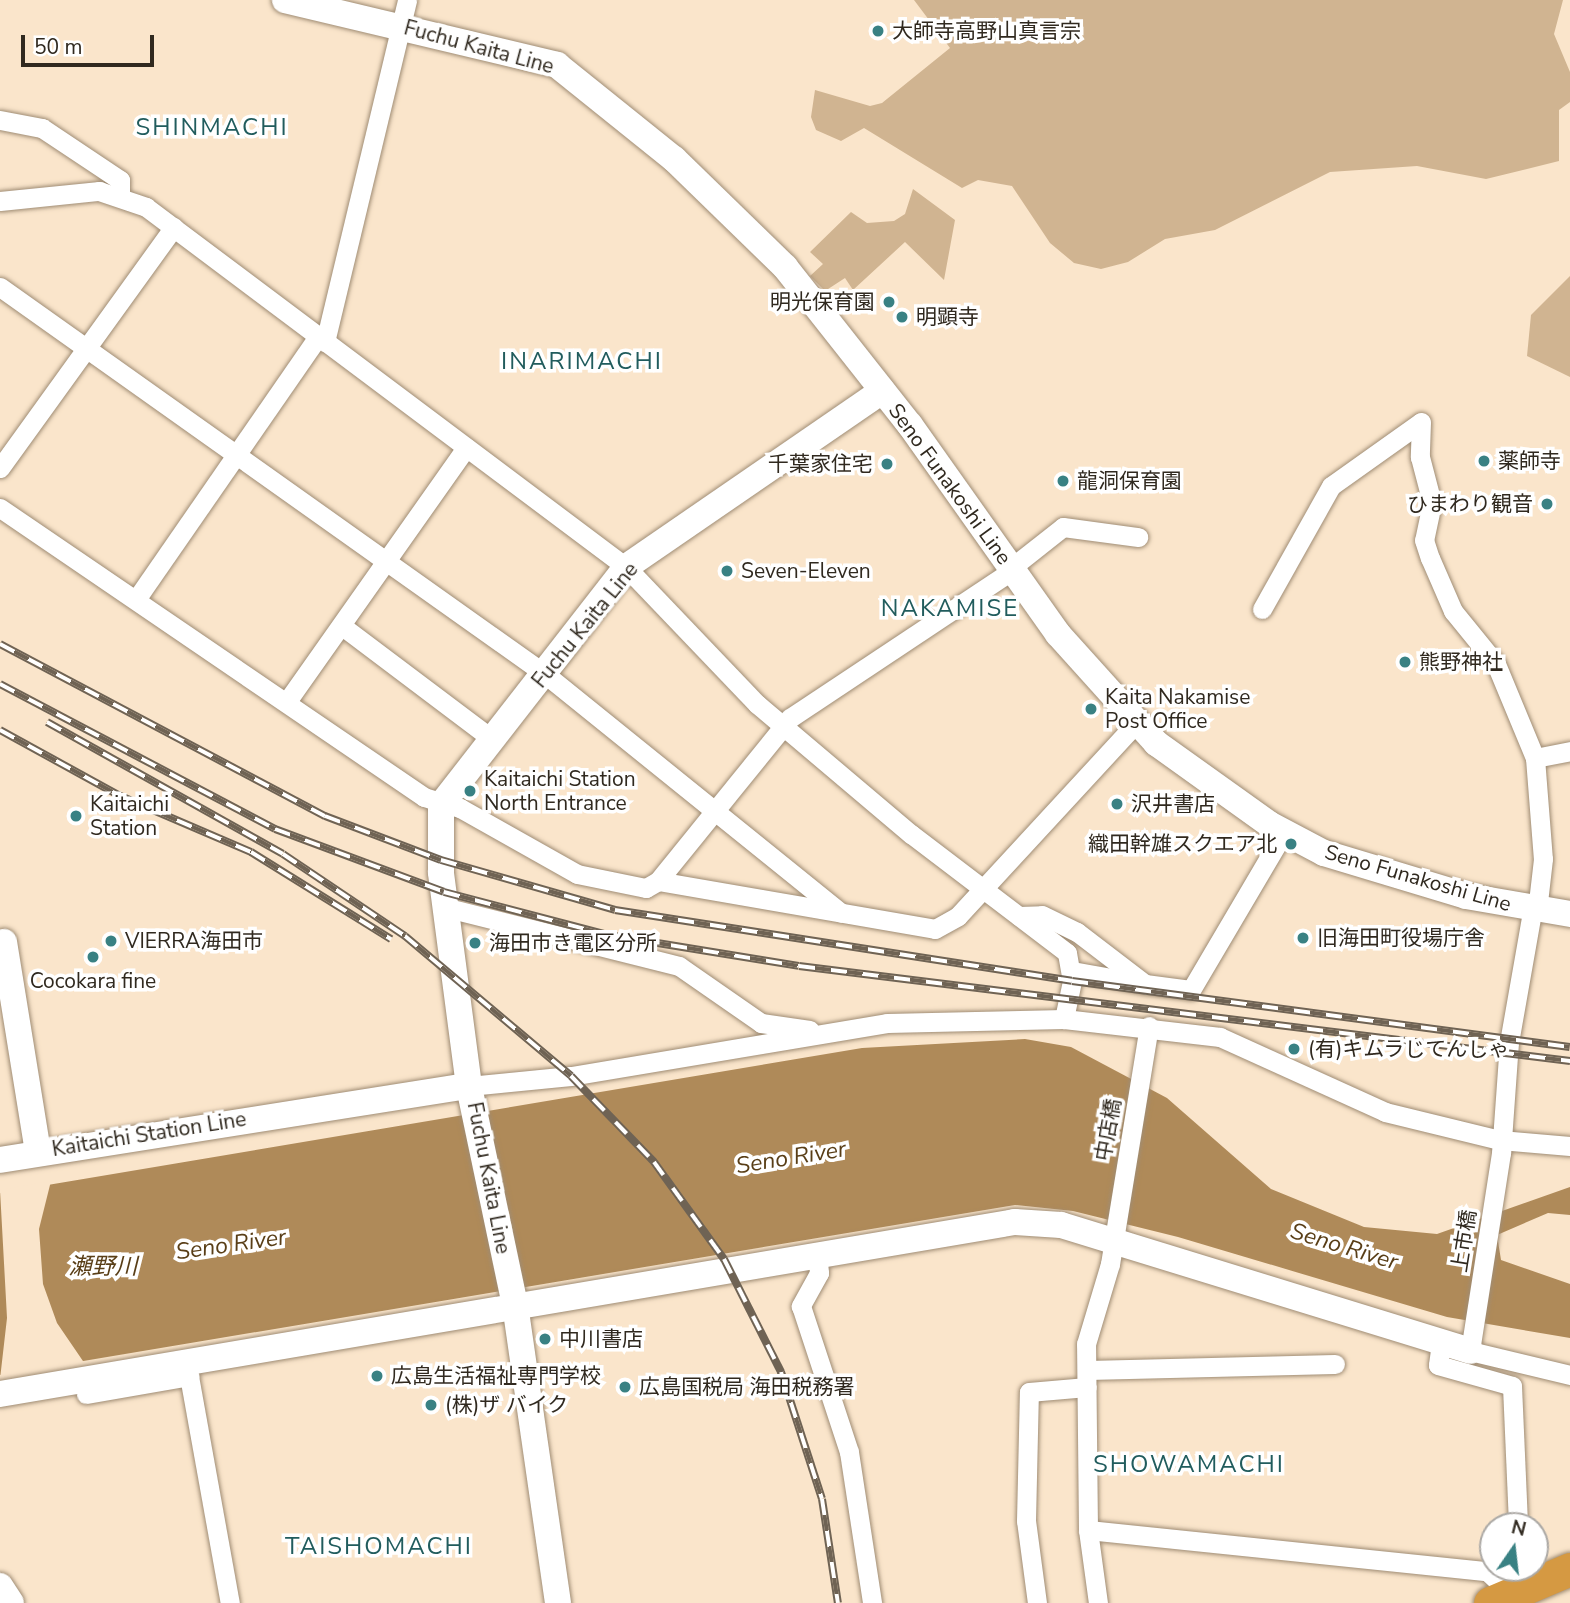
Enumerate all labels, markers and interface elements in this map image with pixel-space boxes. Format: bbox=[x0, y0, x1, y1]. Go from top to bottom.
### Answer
street label: Fuchu Kaita Line bbox=[401, 15, 557, 79]
place label: 大師寺高野山真言宗 bbox=[892, 18, 1081, 44]
scale bar bbox=[24, 21, 158, 65]
marker: 大師寺高野山真言宗 bbox=[870, 23, 886, 39]
text: 50 m bbox=[34, 33, 83, 61]
district label: SHINMACHI bbox=[137, 114, 287, 142]
place label: 明光保育園 bbox=[770, 289, 875, 315]
marker: 明光保育園 bbox=[881, 294, 897, 310]
place label: 明顕寺 bbox=[916, 304, 979, 330]
marker: 明顕寺 bbox=[894, 309, 910, 325]
district label: INARIMACHI bbox=[502, 348, 662, 376]
street label: Seno Funakoshi Line bbox=[883, 399, 1017, 569]
place label: 薬師寺 bbox=[1498, 448, 1561, 474]
place label: 千葉家住宅 bbox=[768, 451, 873, 477]
marker: 薬師寺 bbox=[1476, 453, 1492, 469]
marker: 千葉家住宅 bbox=[879, 456, 895, 472]
place label: 龍洞保育園 bbox=[1077, 468, 1182, 494]
marker: 龍洞保育園 bbox=[1055, 473, 1071, 489]
place label: ひまわり観音 bbox=[1407, 491, 1533, 517]
marker: ひまわり観音 bbox=[1539, 496, 1555, 512]
street label: Fuchu Kaita Line bbox=[527, 557, 643, 693]
place label: Seven-Eleven bbox=[741, 558, 871, 584]
marker: Seven-Eleven bbox=[719, 563, 735, 579]
district label: NAKAMISE bbox=[882, 595, 1018, 623]
place label: 熊野神社 bbox=[1419, 649, 1503, 675]
marker: 熊野神社 bbox=[1397, 654, 1413, 670]
place label: Kaita Nakamise Post Office bbox=[1105, 684, 1250, 734]
marker: Kaita Nakamise Post Office bbox=[1083, 701, 1099, 717]
place label: Kaitaichi Station North Entrance bbox=[484, 766, 636, 816]
marker: Kaitaichi Station North Entrance bbox=[462, 783, 478, 799]
place label: Kaitaichi Station bbox=[90, 791, 169, 841]
place label: 沢井書店 bbox=[1131, 791, 1215, 817]
marker: 沢井書店 bbox=[1109, 796, 1125, 812]
marker: Kaitaichi Station bbox=[68, 808, 84, 824]
place label: 織田幹雄スクエア北 bbox=[1088, 831, 1277, 857]
marker: 織田幹雄スクエア北 bbox=[1283, 836, 1299, 852]
street label: Seno Funakoshi Line bbox=[1322, 839, 1514, 917]
place label: 旧海田町役場庁舎 bbox=[1317, 925, 1485, 951]
place label: VIERRA海田市 bbox=[125, 928, 263, 954]
place label: 海田市き電区分所 bbox=[489, 930, 657, 956]
marker: 旧海田町役場庁舎 bbox=[1295, 930, 1311, 946]
marker: VIERRA海田市 bbox=[103, 933, 119, 949]
marker: 海田市き電区分所 bbox=[467, 935, 483, 951]
marker: Cocokara fine bbox=[85, 949, 101, 965]
place label: Cocokara fine bbox=[30, 968, 156, 994]
place label: (有)キムラじてんしゃ bbox=[1308, 1036, 1510, 1062]
marker: (有)キムラじてんしゃ bbox=[1286, 1041, 1302, 1057]
street label: 中店橋 bbox=[1090, 1097, 1126, 1163]
street label: Fuchu Kaita Line bbox=[462, 1100, 516, 1256]
street label: Kaitaichi Station Line bbox=[50, 1106, 248, 1162]
water label: Seno River bbox=[734, 1136, 848, 1180]
street label: 上市橋 bbox=[1447, 1208, 1481, 1274]
water label: Seno River bbox=[1287, 1218, 1401, 1276]
water label: Seno River bbox=[174, 1224, 288, 1266]
water label: 瀬野川 bbox=[69, 1253, 137, 1281]
place label: 中川書店 bbox=[559, 1326, 643, 1352]
marker: 中川書店 bbox=[537, 1331, 553, 1347]
place label: 広島生活福祉専門学校 bbox=[391, 1363, 601, 1389]
marker: 広島生活福祉専門学校 bbox=[369, 1368, 385, 1384]
place label: 広島国税局 海田税務署 bbox=[639, 1374, 854, 1400]
marker: 広島国税局 海田税務署 bbox=[617, 1379, 633, 1395]
place label: (株)ザ バイク bbox=[445, 1392, 569, 1418]
marker: (株)ザ バイク bbox=[423, 1397, 439, 1413]
district label: SHOWAMACHI bbox=[1094, 1451, 1284, 1479]
north arrow bbox=[1479, 1512, 1549, 1582]
text: N bbox=[1509, 1514, 1529, 1543]
district label: TAISHOMACHI bbox=[286, 1533, 472, 1561]

